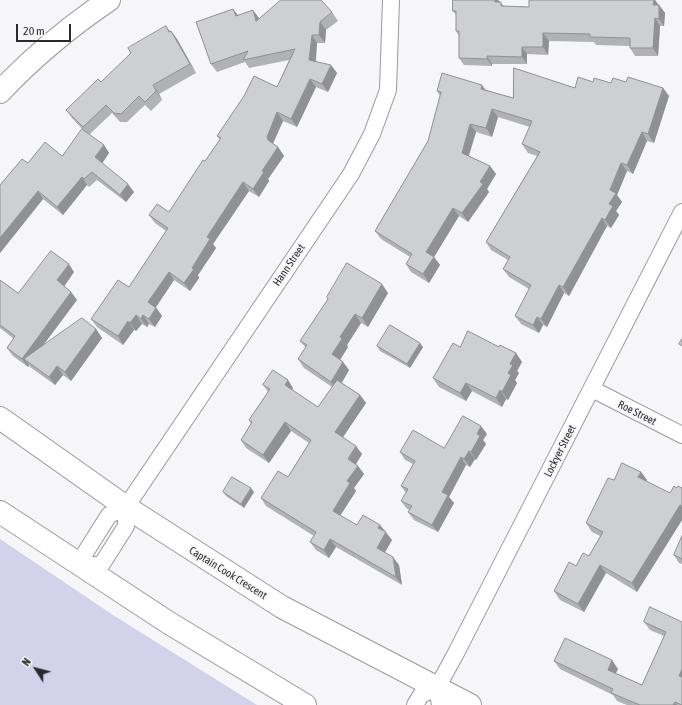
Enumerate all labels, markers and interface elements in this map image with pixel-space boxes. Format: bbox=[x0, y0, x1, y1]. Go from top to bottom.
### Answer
scale bar bbox=[18, 16, 73, 42]
text: 20 m bbox=[23, 24, 45, 38]
street label: Hann Street bbox=[270, 241, 308, 289]
street label: Roe Street bbox=[616, 398, 658, 428]
street label: Lockyer Street bbox=[541, 423, 579, 479]
street label: Captain Cook Crescent bbox=[187, 544, 269, 602]
north arrow bbox=[16, 649, 56, 689]
text: N bbox=[20, 656, 33, 668]

